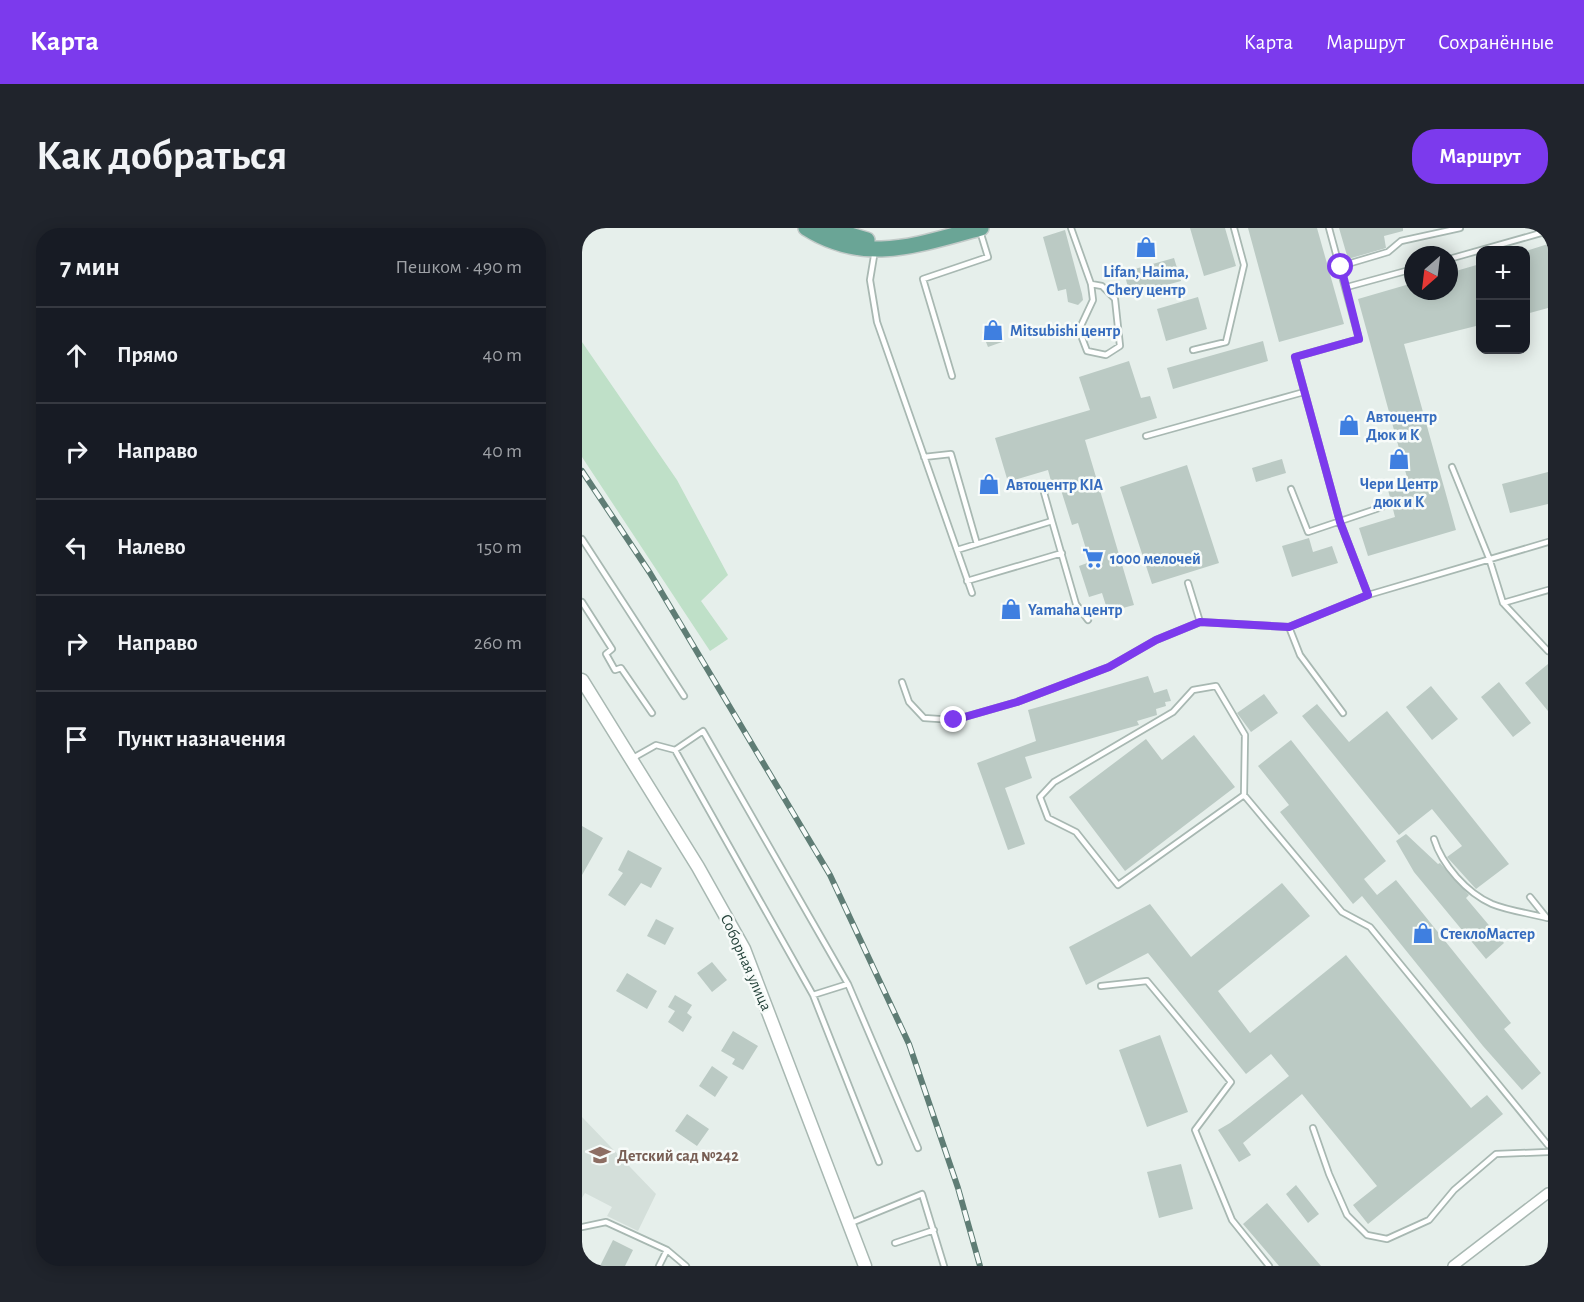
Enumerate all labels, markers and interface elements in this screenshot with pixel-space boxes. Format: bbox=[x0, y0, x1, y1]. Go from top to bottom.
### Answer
text: Карта bbox=[30, 28, 99, 56]
text: Карта bbox=[1244, 32, 1293, 53]
text: Маршрут bbox=[1326, 32, 1405, 53]
text: Сохранённые bbox=[1438, 32, 1554, 53]
button: Маршрут bbox=[1412, 129, 1548, 184]
text: Как добраться bbox=[36, 135, 287, 177]
shop icon: Lifan, Haima, Chery центр bbox=[1134, 235, 1158, 259]
north arrow bbox=[1404, 246, 1458, 300]
map controls bbox=[1476, 246, 1530, 354]
button: + bbox=[1476, 246, 1530, 300]
route start bbox=[1327, 253, 1353, 279]
text: 7 мин bbox=[60, 254, 120, 280]
text: Пешком · 490 m bbox=[395, 257, 522, 277]
place label: Lifan, Haima, Chery центр bbox=[1103, 264, 1189, 299]
button: − bbox=[1476, 300, 1530, 354]
shop icon: Mitsubishi центр bbox=[981, 318, 1005, 342]
place label: Mitsubishi центр bbox=[1010, 323, 1120, 339]
icon: ahead bbox=[60, 339, 93, 372]
text: Прямо bbox=[117, 344, 178, 366]
text: 40 m bbox=[483, 345, 522, 365]
place label: Автоцентр Дюк и К bbox=[1366, 409, 1437, 443]
shop icon: Автоцентр Дюк и К bbox=[1337, 413, 1361, 437]
icon: right bbox=[60, 435, 93, 468]
text: Направо bbox=[117, 440, 198, 462]
text: 40 m bbox=[483, 441, 522, 461]
shop icon: Чери Центр дюк и К bbox=[1387, 447, 1411, 471]
shop icon: Автоцентр KIA bbox=[977, 472, 1001, 496]
place label: Чери Центр дюк и К bbox=[1360, 476, 1438, 510]
place label: Автоцентр KIA bbox=[1006, 477, 1104, 493]
icon: left bbox=[60, 531, 93, 564]
text: Налево bbox=[117, 536, 186, 558]
text: 150 m bbox=[477, 537, 522, 557]
supermarket icon: 1000 мелочей bbox=[1081, 546, 1105, 570]
place label: 1000 мелочей bbox=[1110, 551, 1201, 567]
shop icon: Yamaha центр bbox=[999, 597, 1023, 621]
place label: Yamaha центр bbox=[1028, 602, 1123, 618]
icon: right bbox=[60, 627, 93, 660]
text: Направо bbox=[117, 632, 198, 654]
text: 260 m bbox=[474, 633, 522, 653]
route end bbox=[940, 706, 966, 732]
icon: arrive bbox=[60, 723, 93, 756]
text: Пункт назначения bbox=[117, 728, 286, 750]
street label: Соборная улица bbox=[717, 912, 775, 1014]
shop icon: СтеклоМастер bbox=[1411, 921, 1435, 945]
place label: СтеклоМастер bbox=[1440, 926, 1535, 942]
school or university icon: Детский сад №242 bbox=[588, 1143, 612, 1167]
place label: Детский сад №242 bbox=[617, 1148, 739, 1164]

